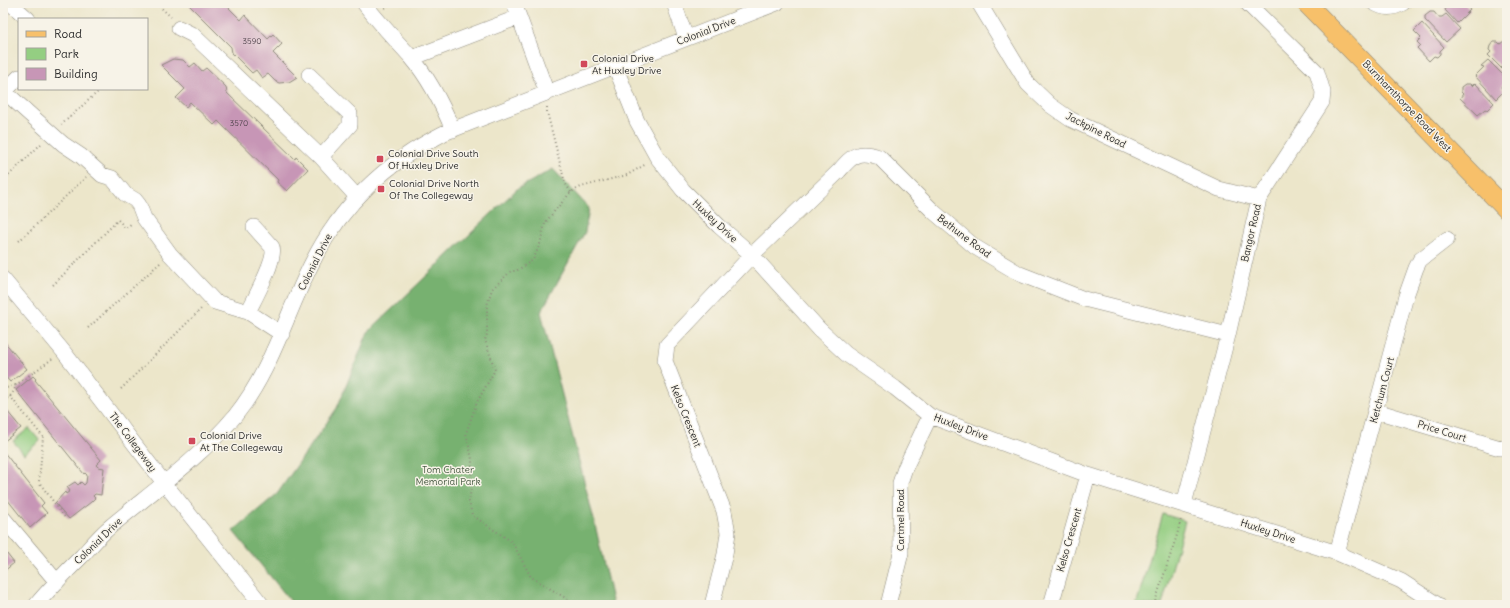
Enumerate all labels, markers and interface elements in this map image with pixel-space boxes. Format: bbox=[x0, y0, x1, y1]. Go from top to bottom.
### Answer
street label: Colonial Drive bbox=[675, 14, 737, 48]
legend bbox=[18, 18, 148, 90]
text: Road bbox=[54, 26, 82, 41]
house number: 3590 bbox=[242, 36, 262, 46]
text: Park bbox=[54, 46, 79, 61]
place label: Colonial Drive At Huxley Drive bbox=[592, 52, 661, 77]
street label: Burnhamthorpe Road West bbox=[1360, 57, 1455, 155]
marker: Colonial Drive At Huxley Drive bbox=[579, 59, 589, 69]
text: Building bbox=[54, 66, 98, 81]
street label: Jackpine Road bbox=[1064, 109, 1128, 151]
house number: 3570 bbox=[230, 118, 248, 128]
place label: Colonial Drive South Of Huxley Drive bbox=[388, 147, 479, 172]
marker: Colonial Drive South Of Huxley Drive bbox=[375, 154, 385, 164]
place label: Colonial Drive North Of The Collegeway bbox=[389, 177, 479, 202]
marker: Colonial Drive North Of The Collegeway bbox=[376, 184, 386, 194]
street label: Huxley Drive bbox=[690, 197, 740, 245]
street label: Bangor Road bbox=[1238, 203, 1264, 263]
street label: Bethune Road bbox=[935, 212, 994, 260]
street label: Colonial Drive bbox=[295, 231, 335, 293]
street label: Ketchum Court bbox=[1367, 355, 1397, 424]
street label: Kelso Crescent bbox=[668, 383, 705, 449]
street label: The Collegeway bbox=[106, 410, 160, 474]
street label: Huxley Drive bbox=[932, 411, 990, 443]
street label: Price Court bbox=[1416, 417, 1469, 445]
place label: Colonial Drive At The Collegeway bbox=[200, 429, 283, 454]
marker: Colonial Drive At The Collegeway bbox=[187, 436, 197, 446]
park label: Tom Chater Memorial Park bbox=[415, 463, 481, 488]
street label: Cartmel Road bbox=[894, 489, 907, 551]
street label: Kelso Crescent bbox=[1054, 506, 1084, 573]
street label: Colonial Drive bbox=[71, 515, 125, 567]
street label: Huxley Drive bbox=[1239, 516, 1297, 546]

